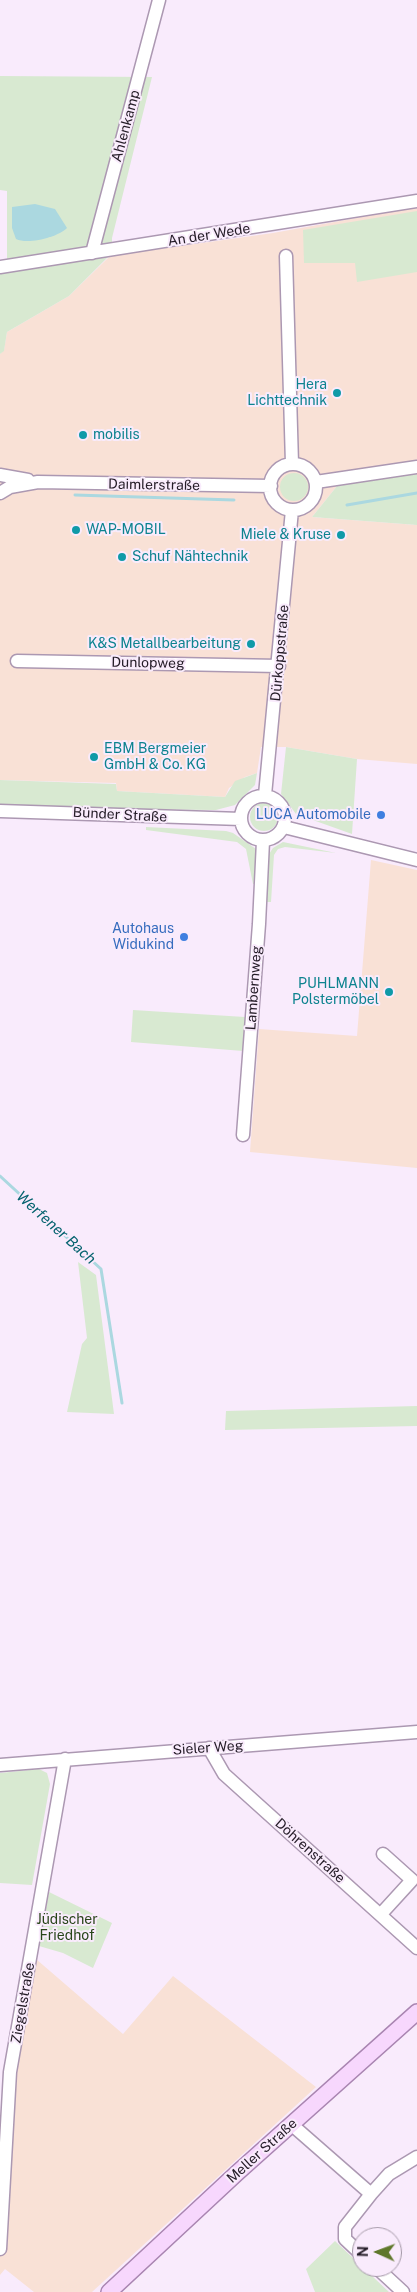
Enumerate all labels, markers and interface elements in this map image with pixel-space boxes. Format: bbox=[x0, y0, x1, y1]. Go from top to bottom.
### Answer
street label: Ahlenkamp bbox=[108, 88, 144, 164]
street label: An der Wede bbox=[166, 220, 252, 250]
place label: Hera Lichttechnik bbox=[247, 377, 327, 410]
marker: Hera Lichttechnik bbox=[331, 387, 343, 399]
place label: mobilis bbox=[93, 427, 140, 443]
marker: mobilis bbox=[77, 429, 89, 441]
street label: Daimlerstraße bbox=[108, 476, 200, 494]
place label: WAP-MOBIL bbox=[86, 522, 166, 538]
marker: WAP-MOBIL bbox=[70, 524, 82, 536]
place label: Miele & Kruse bbox=[240, 527, 331, 543]
marker: Miele & Kruse bbox=[335, 529, 347, 541]
place label: Schuf Nähtechnik bbox=[132, 549, 248, 565]
marker: Schuf Nähtechnik bbox=[116, 551, 128, 563]
street label: Dürkoppstraße bbox=[267, 604, 293, 702]
place label: K&S Metallbearbeitung bbox=[88, 636, 241, 652]
marker: K&S Metallbearbeitung bbox=[245, 638, 257, 650]
street label: Dunlopweg bbox=[111, 654, 185, 672]
place label: EBM Bergmeier GmbH & Co. KG bbox=[104, 741, 206, 774]
marker: EBM Bergmeier GmbH & Co. KG bbox=[88, 751, 100, 763]
street label: Bünder Straße bbox=[72, 804, 168, 826]
place label: LUCA Automobile bbox=[256, 807, 371, 823]
marker: LUCA Automobile bbox=[375, 809, 387, 821]
place label: Autohaus Widukind bbox=[112, 921, 174, 954]
marker: Autohaus Widukind bbox=[178, 931, 190, 943]
street label: Lambernweg bbox=[243, 945, 265, 1031]
place label: PUHLMANN Polstermöbel bbox=[292, 976, 379, 1009]
marker: PUHLMANN Polstermöbel bbox=[383, 986, 395, 998]
water label: Werfener Bach bbox=[13, 1188, 99, 1268]
street label: Sieler Weg bbox=[172, 1737, 244, 1759]
street label: Döhrenstraße bbox=[271, 1815, 349, 1887]
park label: Jüdischer Friedhof bbox=[36, 1912, 98, 1944]
street label: Ziegelstraße bbox=[8, 1961, 38, 2045]
street label: Meller Straße bbox=[223, 2115, 301, 2187]
north arrow bbox=[352, 2227, 402, 2277]
text: N bbox=[355, 2246, 371, 2257]

